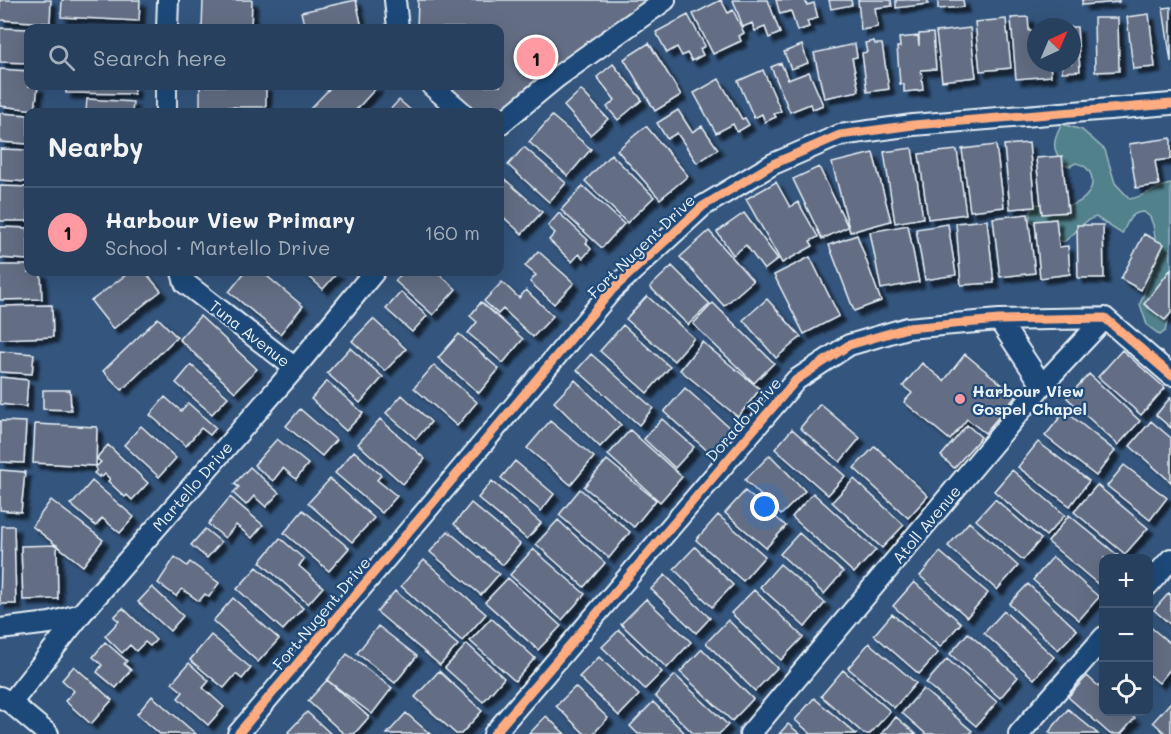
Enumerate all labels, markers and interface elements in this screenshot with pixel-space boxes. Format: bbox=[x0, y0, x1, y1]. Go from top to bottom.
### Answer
north arrow bbox=[1027, 18, 1081, 72]
search box bbox=[24, 24, 504, 90]
pin: 1 bbox=[516, 34, 556, 80]
icon: search bbox=[45, 41, 78, 74]
text: Search here bbox=[93, 43, 227, 72]
text: Nearby bbox=[48, 130, 143, 164]
street label: Fort Nugent Drive bbox=[583, 189, 699, 303]
text: Harbour View Primary bbox=[105, 205, 355, 234]
text: 1 bbox=[63, 219, 72, 245]
text: 160 m bbox=[424, 219, 480, 245]
text: School · Martello Drive bbox=[105, 234, 330, 260]
street label: Tuna Avenue bbox=[205, 295, 295, 371]
street label: Dorado Drive bbox=[700, 372, 786, 466]
place label: Harbour View Gospel Chapel bbox=[972, 380, 1087, 419]
marker: Harbour View Gospel Chapel bbox=[953, 392, 967, 406]
street label: Martello Drive bbox=[147, 437, 237, 535]
street label: Atoll Avenue bbox=[887, 480, 965, 568]
your location bbox=[750, 492, 779, 521]
street label: Fort Nugent Drive bbox=[267, 552, 375, 674]
map controls bbox=[1099, 554, 1153, 716]
button: + bbox=[1099, 554, 1153, 608]
button: − bbox=[1099, 608, 1153, 662]
button: locate bbox=[1099, 662, 1153, 716]

